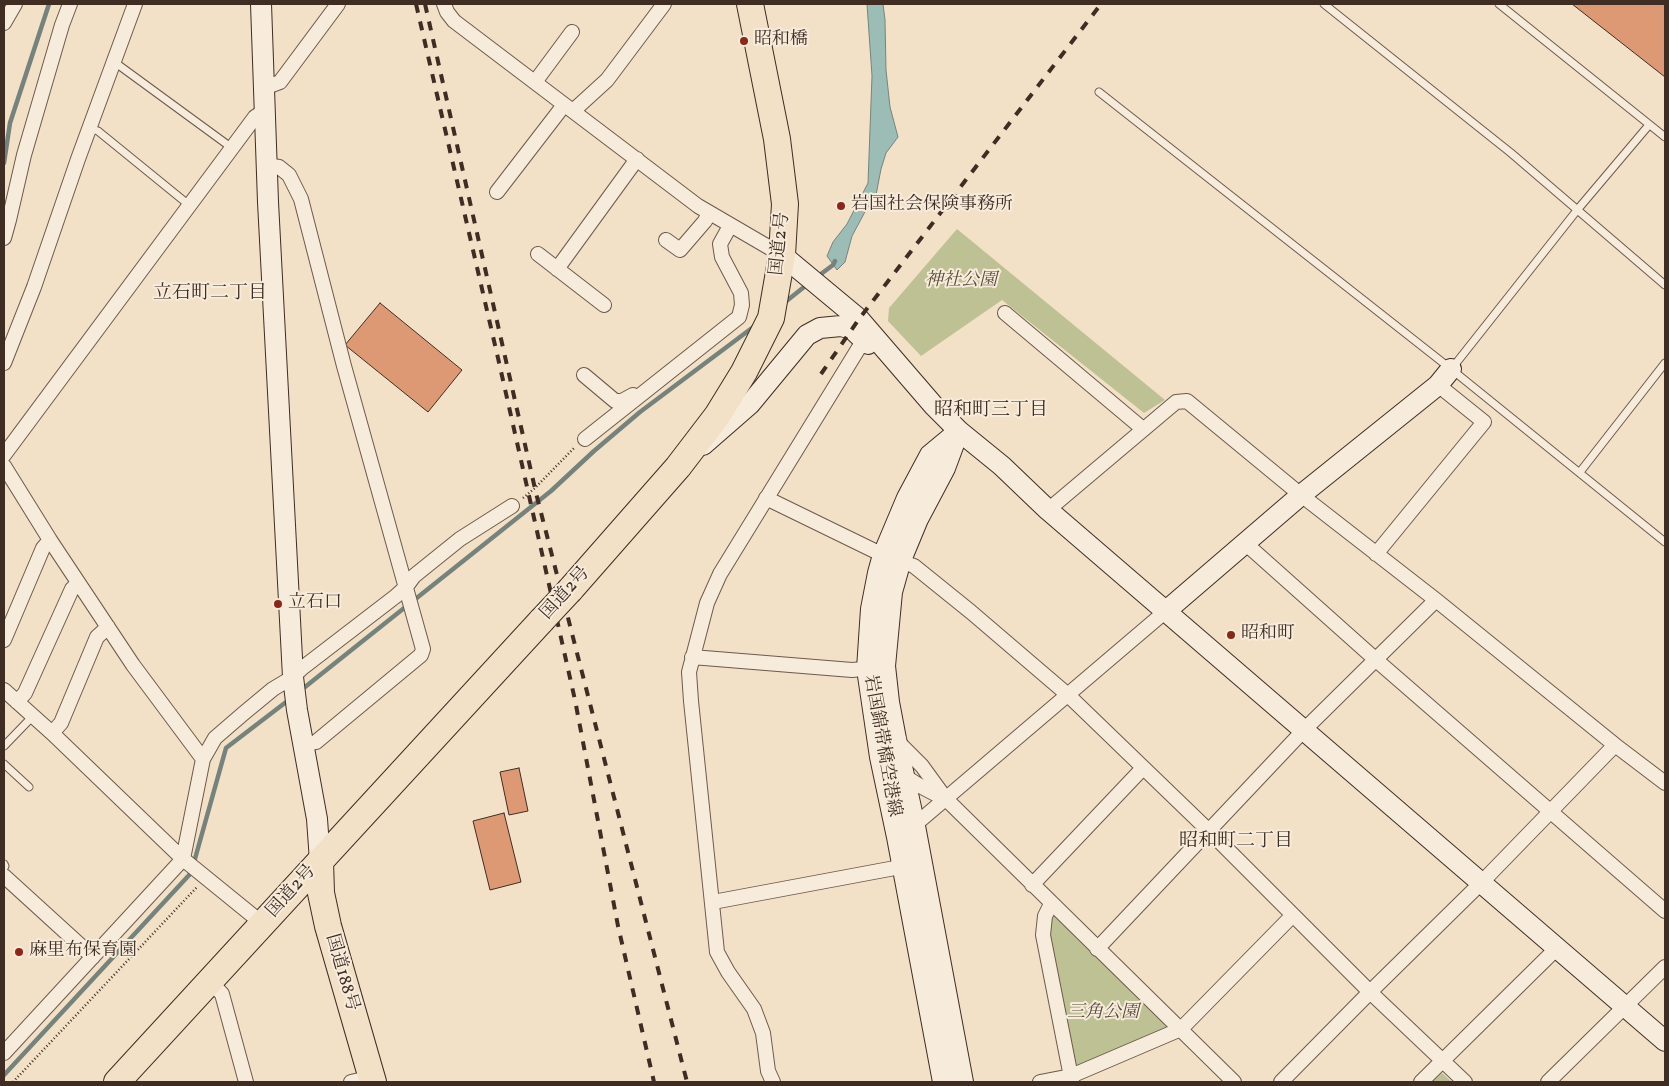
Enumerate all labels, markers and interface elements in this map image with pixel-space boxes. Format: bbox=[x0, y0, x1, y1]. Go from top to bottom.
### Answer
place label: 昭和橋 bbox=[754, 30, 808, 52]
marker: 昭和橋 bbox=[738, 35, 750, 47]
place label: 岩国社会保険事務所 bbox=[851, 195, 1013, 217]
marker: 岩国社会保険事務所 bbox=[835, 200, 847, 212]
street label: 国道2号 bbox=[767, 211, 795, 277]
park label: 神社公園 bbox=[925, 271, 997, 293]
district label: 立石町二丁目 bbox=[153, 284, 267, 306]
district label: 昭和町三丁目 bbox=[934, 401, 1048, 423]
street label: 国道2号 bbox=[537, 563, 595, 625]
place label: 立石口 bbox=[288, 593, 342, 615]
marker: 立石口 bbox=[272, 598, 284, 610]
place label: 昭和町 bbox=[1241, 624, 1295, 646]
marker: 昭和町 bbox=[1225, 629, 1237, 641]
street label: 岩国錦帯橋空港線 bbox=[858, 673, 904, 819]
district label: 昭和町二丁目 bbox=[1179, 832, 1293, 854]
street label: 国道2号 bbox=[263, 861, 321, 923]
street label: 国道188号 bbox=[320, 932, 362, 1014]
place label: 麻里布保育園 bbox=[29, 941, 137, 963]
marker: 麻里布保育園 bbox=[13, 946, 25, 958]
park label: 三角公園 bbox=[1067, 1003, 1139, 1025]

